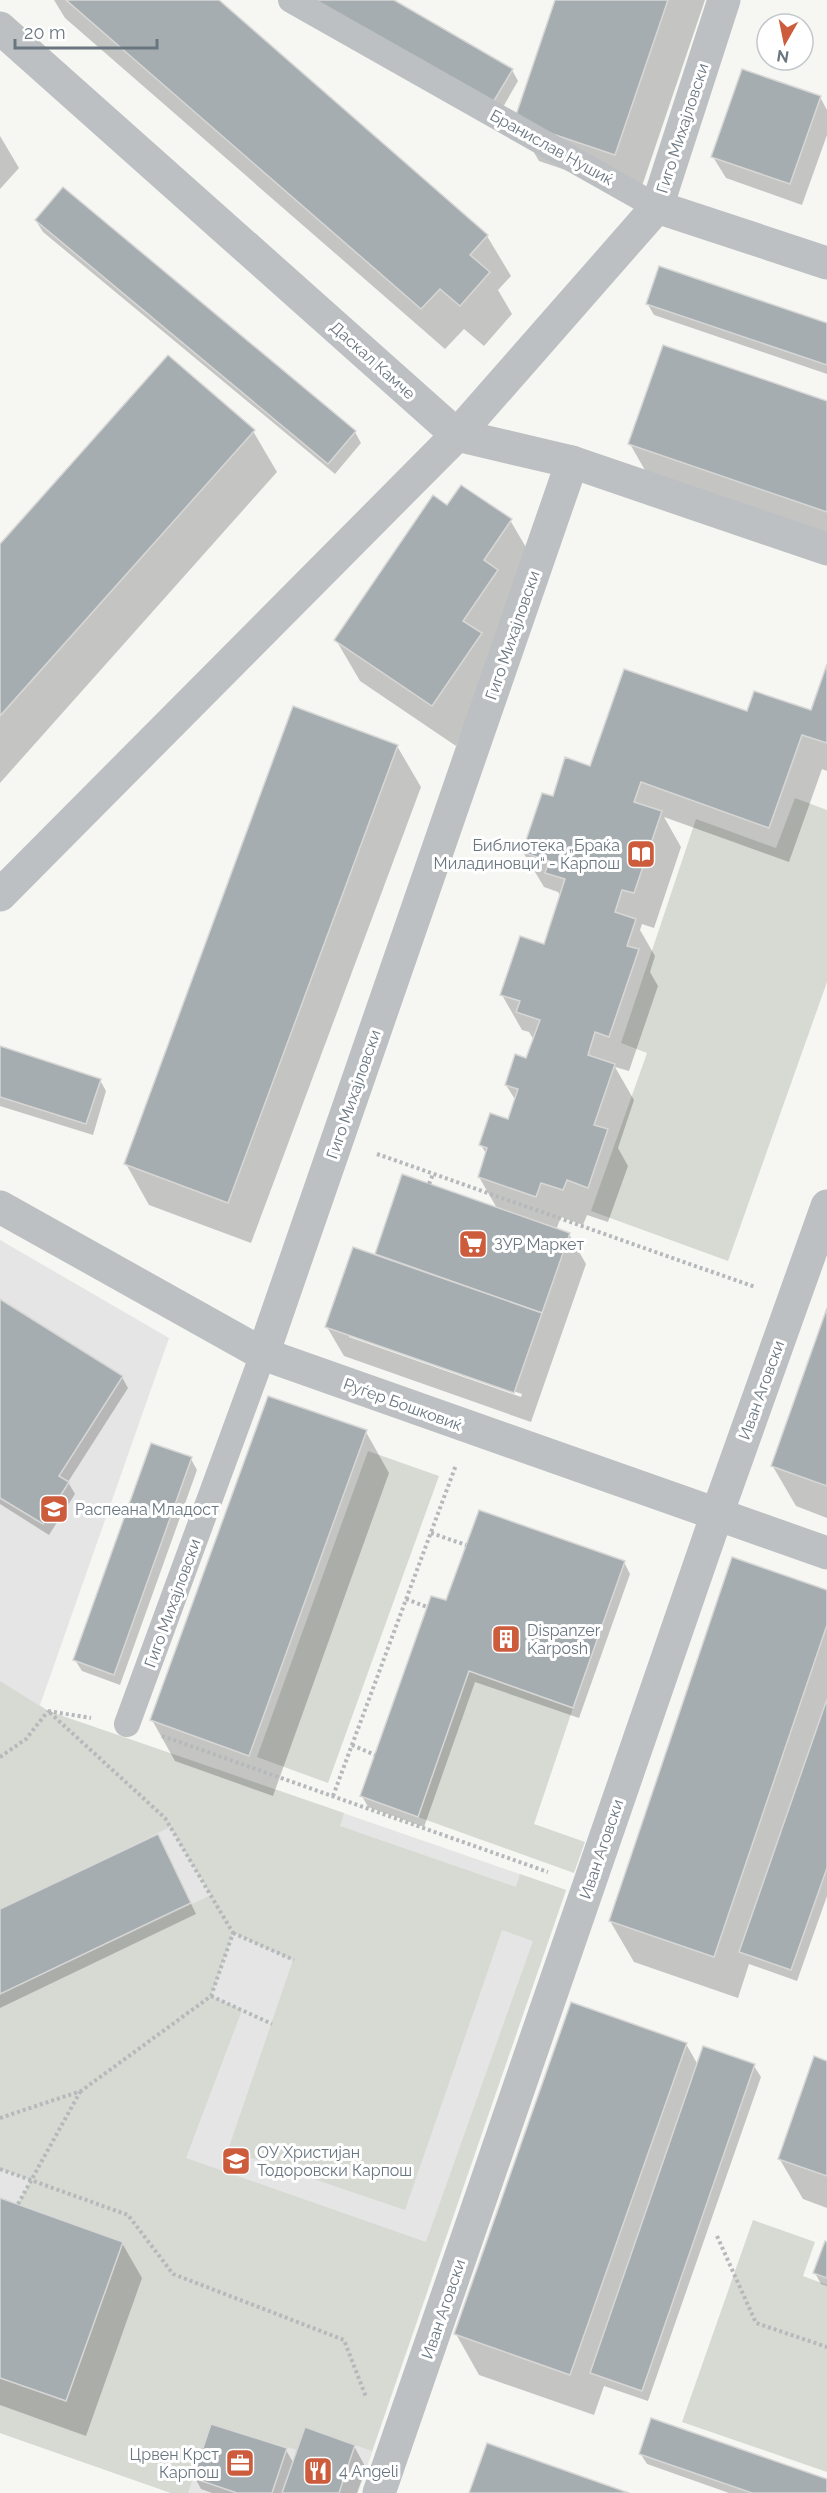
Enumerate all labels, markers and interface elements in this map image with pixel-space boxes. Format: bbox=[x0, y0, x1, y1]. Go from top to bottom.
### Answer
scale bar bbox=[15, 12, 158, 50]
north arrow bbox=[755, 12, 815, 72]
text: 20 m bbox=[24, 22, 66, 43]
text: N bbox=[775, 46, 790, 67]
street label: Гиго Михајловски bbox=[653, 61, 712, 196]
street label: Бранислав Нушиќ bbox=[487, 106, 617, 189]
street label: Даскал Камче bbox=[326, 317, 419, 403]
street label: Гиго Михајловски bbox=[481, 568, 544, 702]
place label: Библиотека „Браќа Миладиновци“ - Карпош bbox=[434, 836, 620, 873]
library icon: Библиотека „Браќа Миладиновци“ - Карпош bbox=[625, 838, 657, 870]
street label: Гиго Михајловски bbox=[322, 1027, 385, 1161]
supermarket icon: ЗУР Маркет bbox=[457, 1228, 489, 1260]
place label: ЗУР Маркет bbox=[494, 1235, 584, 1254]
street label: Иван Аговски bbox=[735, 1338, 788, 1442]
street label: Руѓер Бошковиќ bbox=[341, 1374, 465, 1435]
school or university icon: Распеана Младост bbox=[38, 1493, 70, 1525]
place label: Распеана Младост bbox=[75, 1500, 219, 1519]
street label: Гиго Михајловски bbox=[140, 1536, 205, 1670]
place label: Dispanzer Karposh bbox=[527, 1621, 601, 1658]
building icon: Dispanzer Karposh bbox=[490, 1623, 522, 1655]
street label: Иван Аговски bbox=[576, 1797, 627, 1902]
place label: ОУ Христијан Тодоровски Карпош bbox=[257, 2143, 412, 2180]
school or university icon: ОУ Христијан Тодоровски Карпош bbox=[220, 2145, 252, 2177]
street label: Иван Аговски bbox=[418, 2257, 469, 2362]
place label: Црвен Крст Карпош bbox=[130, 2445, 219, 2482]
office icon: Црвен Крст Карпош bbox=[224, 2447, 256, 2479]
restaurant icon: 4 Angeli bbox=[302, 2455, 334, 2487]
place label: 4 Angeli bbox=[339, 2462, 399, 2481]

